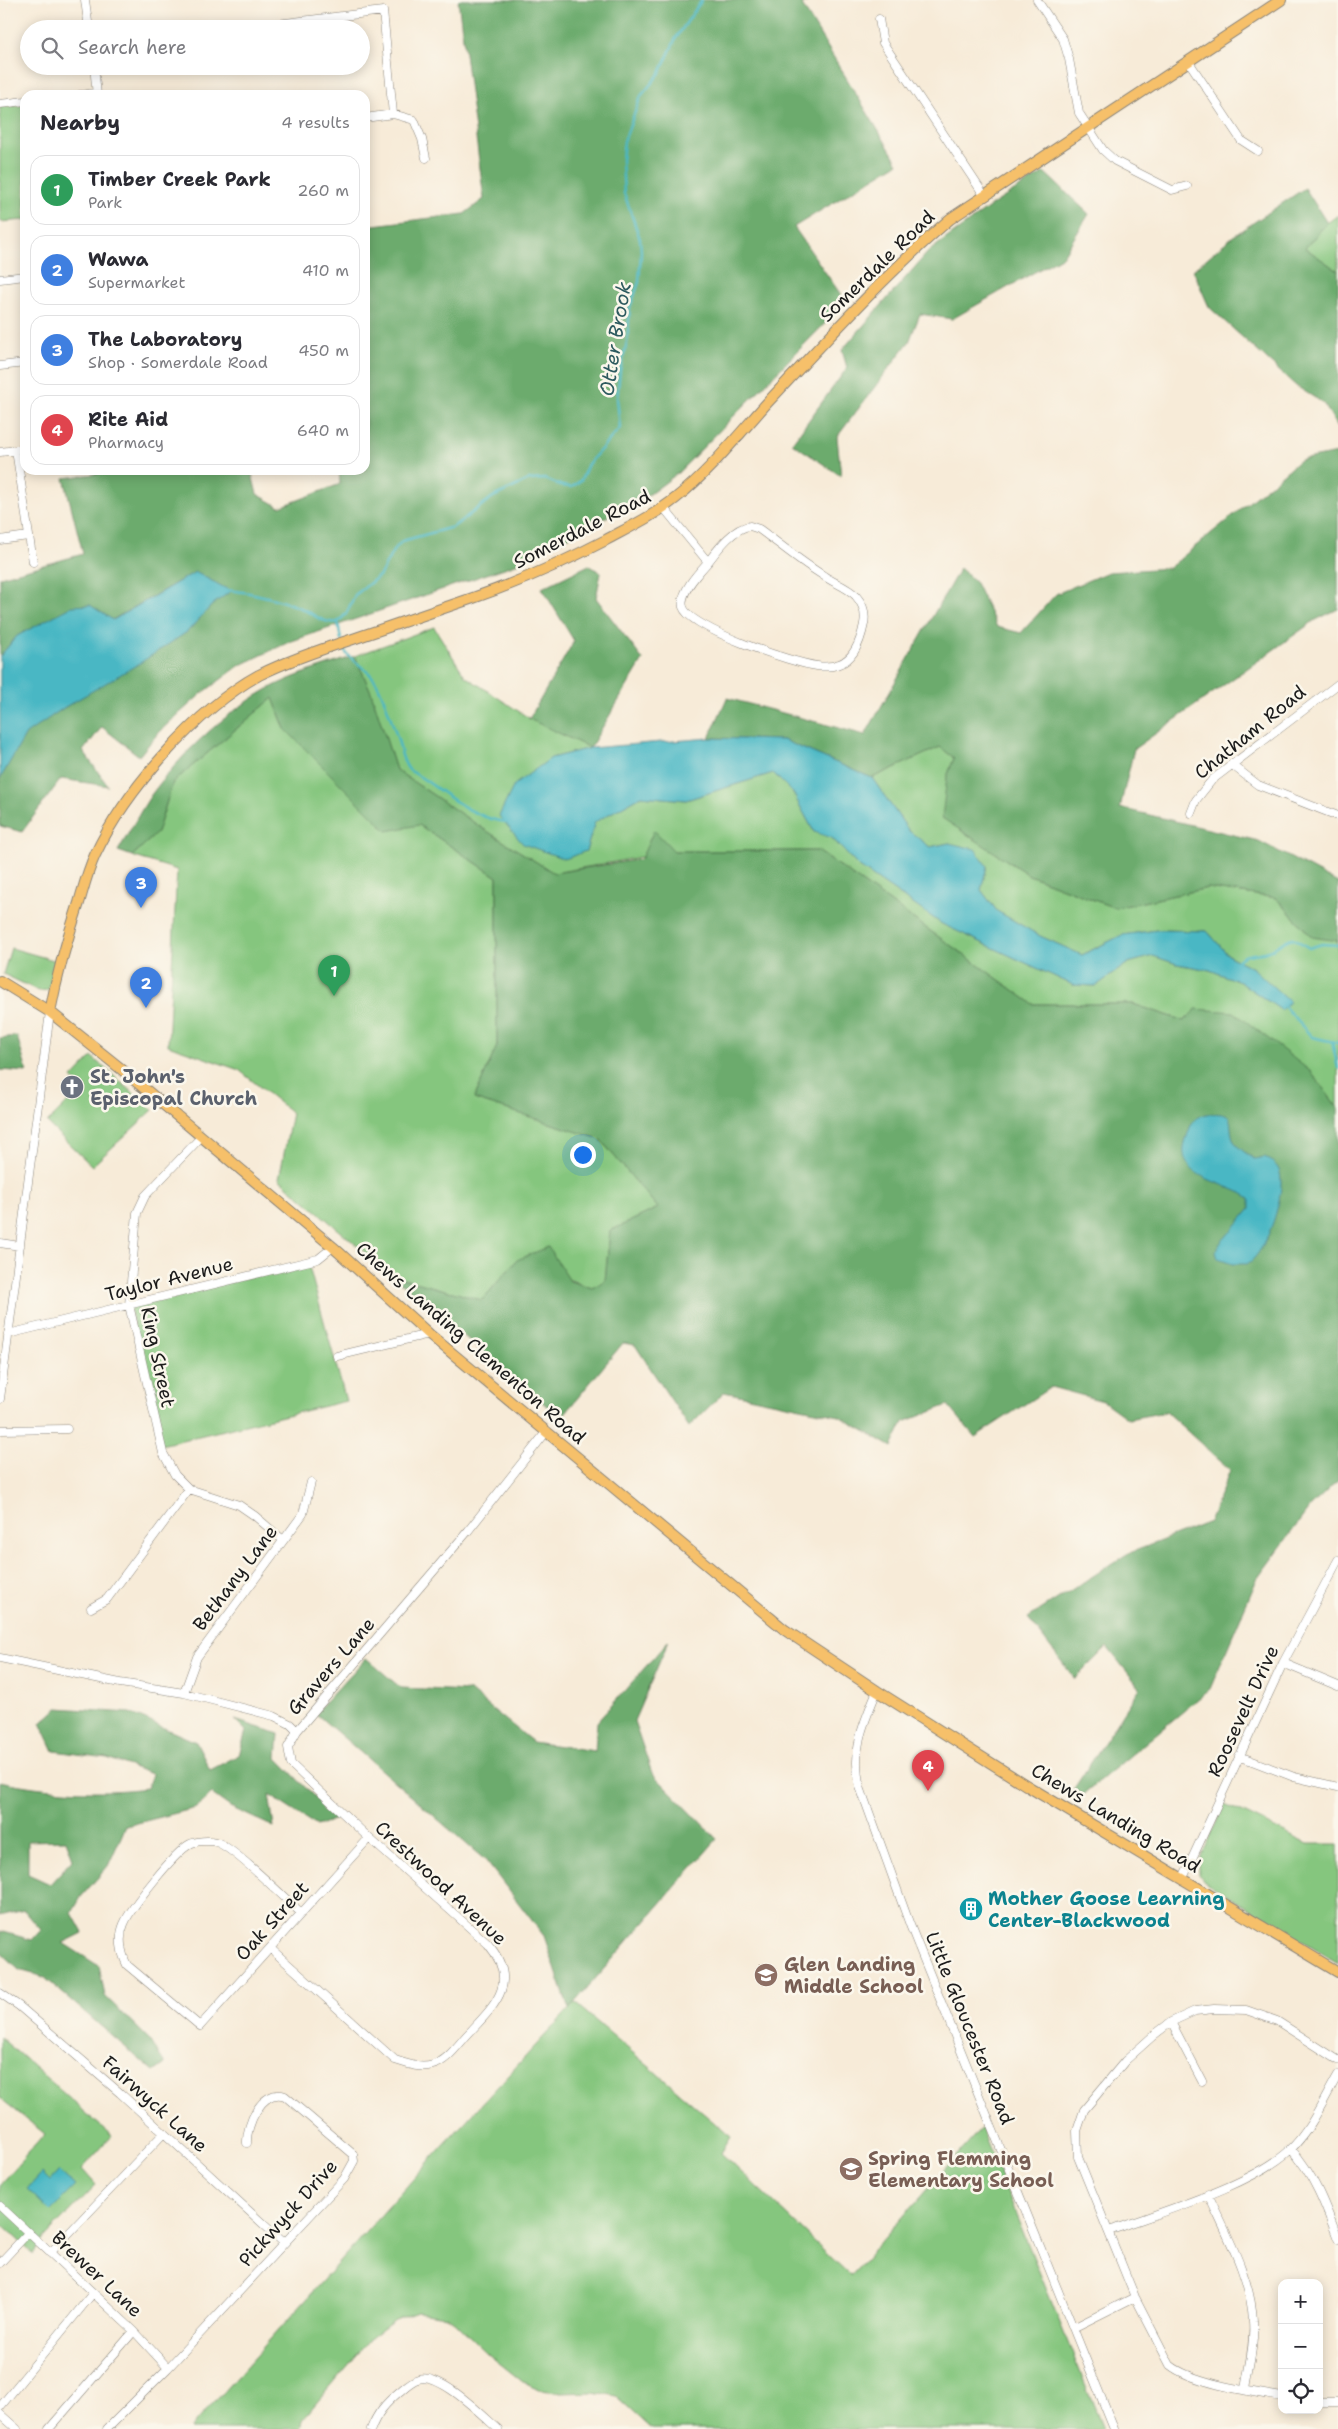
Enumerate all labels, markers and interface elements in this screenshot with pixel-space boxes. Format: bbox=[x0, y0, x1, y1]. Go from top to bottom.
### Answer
search box bbox=[20, 20, 370, 75]
icon: search bbox=[38, 34, 66, 62]
text: Search here bbox=[78, 35, 187, 60]
text: Nearby bbox=[40, 109, 120, 137]
text: 4 results bbox=[281, 112, 350, 133]
text: Timber Creek Park bbox=[88, 167, 271, 192]
text: 1 bbox=[53, 180, 61, 201]
text: 260 m bbox=[297, 180, 349, 201]
text: Park bbox=[88, 192, 122, 213]
street label: Somerdale Road bbox=[814, 205, 940, 327]
text: Wawa bbox=[88, 247, 149, 272]
text: 2 bbox=[51, 260, 63, 281]
text: 410 m bbox=[302, 260, 349, 281]
text: Supermarket bbox=[88, 272, 185, 293]
water label: Otter Brook bbox=[593, 280, 637, 398]
text: The Laboratory bbox=[88, 327, 242, 352]
text: 3 bbox=[51, 340, 63, 361]
text: 450 m bbox=[298, 340, 349, 361]
text: Shop · Somerdale Road bbox=[88, 352, 268, 373]
text: Rite Aid bbox=[88, 407, 168, 432]
text: 4 bbox=[51, 420, 63, 441]
text: 640 m bbox=[297, 420, 349, 441]
text: Pharmacy bbox=[88, 432, 164, 453]
street label: Somerdale Road bbox=[509, 484, 655, 574]
street label: Chatham Road bbox=[1189, 679, 1311, 785]
pin: 3 bbox=[125, 867, 157, 908]
pin: 1 bbox=[318, 955, 350, 996]
pin: 2 bbox=[130, 967, 162, 1008]
place label: St. John's Episcopal Church bbox=[90, 1064, 257, 1111]
church icon: St. John's Episcopal Church bbox=[59, 1074, 85, 1100]
your location bbox=[570, 1142, 596, 1168]
street label: Chews Landing Clementon Road bbox=[351, 1236, 591, 1450]
street label: Taylor Avenue bbox=[102, 1251, 236, 1307]
street label: King Street bbox=[135, 1304, 181, 1410]
street label: Bethany Lane bbox=[187, 1520, 283, 1636]
street label: Gravers Lane bbox=[282, 1612, 380, 1720]
street label: Roosevelt Drive bbox=[1202, 1641, 1284, 1781]
pin: 4 bbox=[912, 1750, 944, 1791]
street label: Chews Landing Road bbox=[1027, 1757, 1205, 1879]
street label: Crestwood Avenue bbox=[370, 1815, 512, 1951]
street label: Oak Street bbox=[230, 1876, 314, 1966]
place label: Mother Goose Learning Center-Blackwood bbox=[988, 1886, 1225, 1933]
building icon: Mother Goose Learning Center-Blackwood bbox=[958, 1896, 984, 1922]
street label: Little Gloucester Road bbox=[920, 1928, 1020, 2128]
place label: Glen Landing Middle School bbox=[784, 1952, 924, 1999]
school or university icon: Glen Landing Middle School bbox=[753, 1962, 779, 1988]
street label: Fairwyck Lane bbox=[97, 2050, 213, 2158]
place label: Spring Flemming Elementary School bbox=[868, 2146, 1054, 2193]
street label: Pickwyck Drive bbox=[233, 2154, 343, 2272]
school or university icon: Spring Flemming Elementary School bbox=[838, 2156, 864, 2182]
street label: Brewer Lane bbox=[46, 2225, 148, 2323]
map controls bbox=[1278, 2279, 1323, 2414]
button: + bbox=[1278, 2279, 1323, 2324]
button: − bbox=[1278, 2324, 1323, 2369]
button: locate bbox=[1278, 2369, 1323, 2414]

